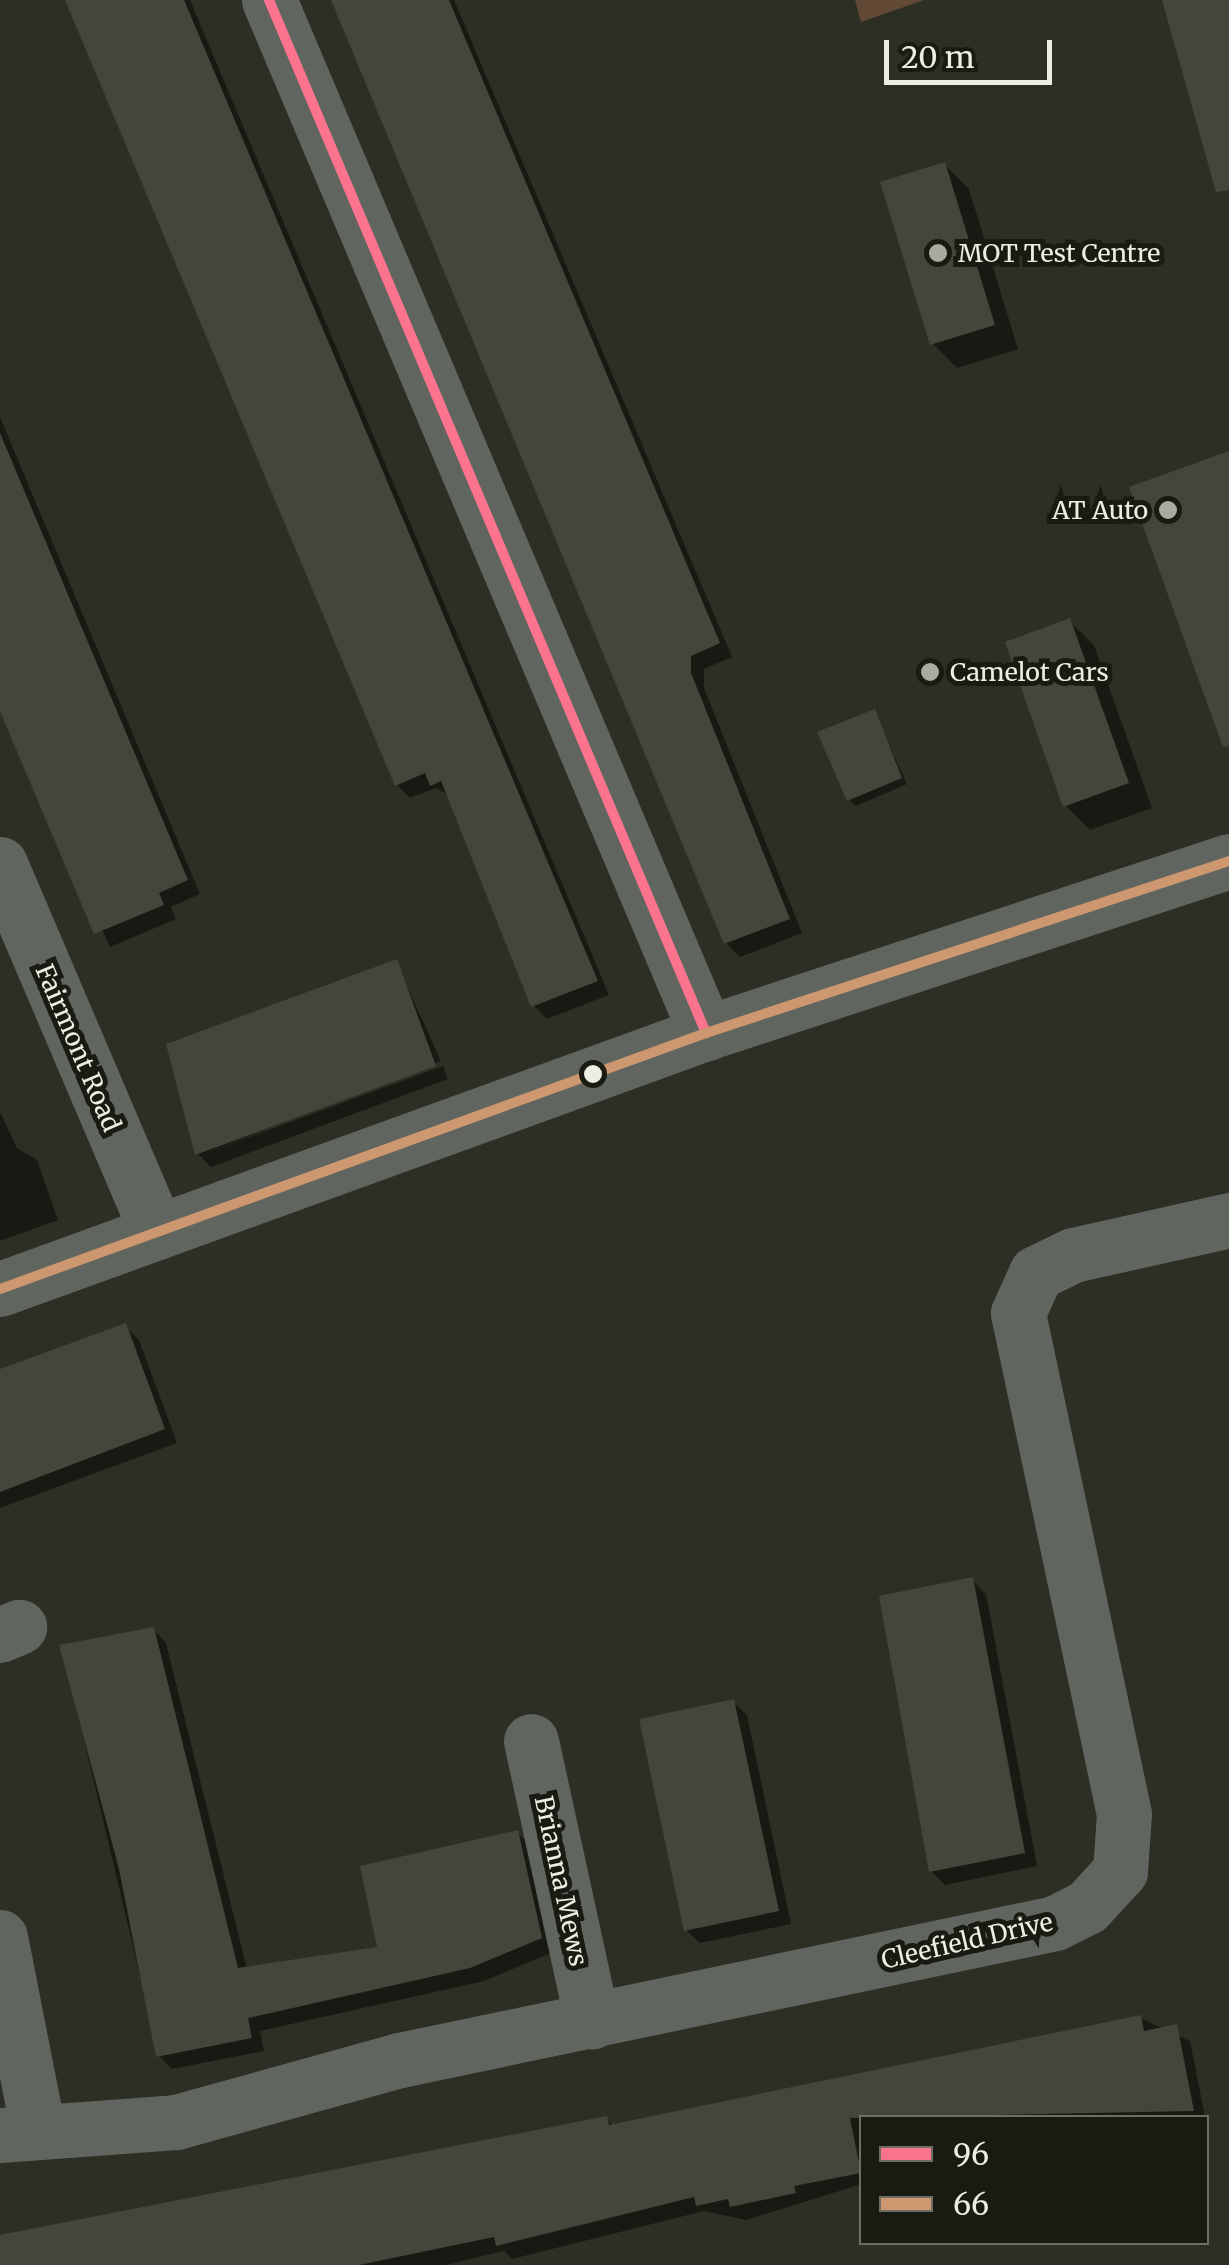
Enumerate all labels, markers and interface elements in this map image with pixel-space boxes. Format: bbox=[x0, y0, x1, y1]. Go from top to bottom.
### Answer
scale bar bbox=[889, 20, 1056, 82]
text: 20 m bbox=[901, 38, 974, 76]
place label: MOT Test Centre bbox=[958, 238, 1160, 268]
marker: MOT Test Centre bbox=[927, 242, 949, 264]
place label: AT Auto bbox=[1052, 495, 1148, 525]
marker: AT Auto bbox=[1157, 499, 1179, 521]
place label: Camelot Cars bbox=[950, 657, 1109, 687]
marker: Camelot Cars bbox=[919, 661, 941, 683]
street label: Fairmont Road bbox=[29, 960, 127, 1136]
unlabelled marker bbox=[583, 1064, 603, 1084]
street label: Brianna Mews bbox=[528, 1793, 594, 1969]
street label: Cleefield Drive bbox=[878, 1907, 1056, 1975]
legend bbox=[859, 2115, 1209, 2245]
text: 96 bbox=[953, 2135, 989, 2173]
text: 66 bbox=[953, 2185, 989, 2223]

